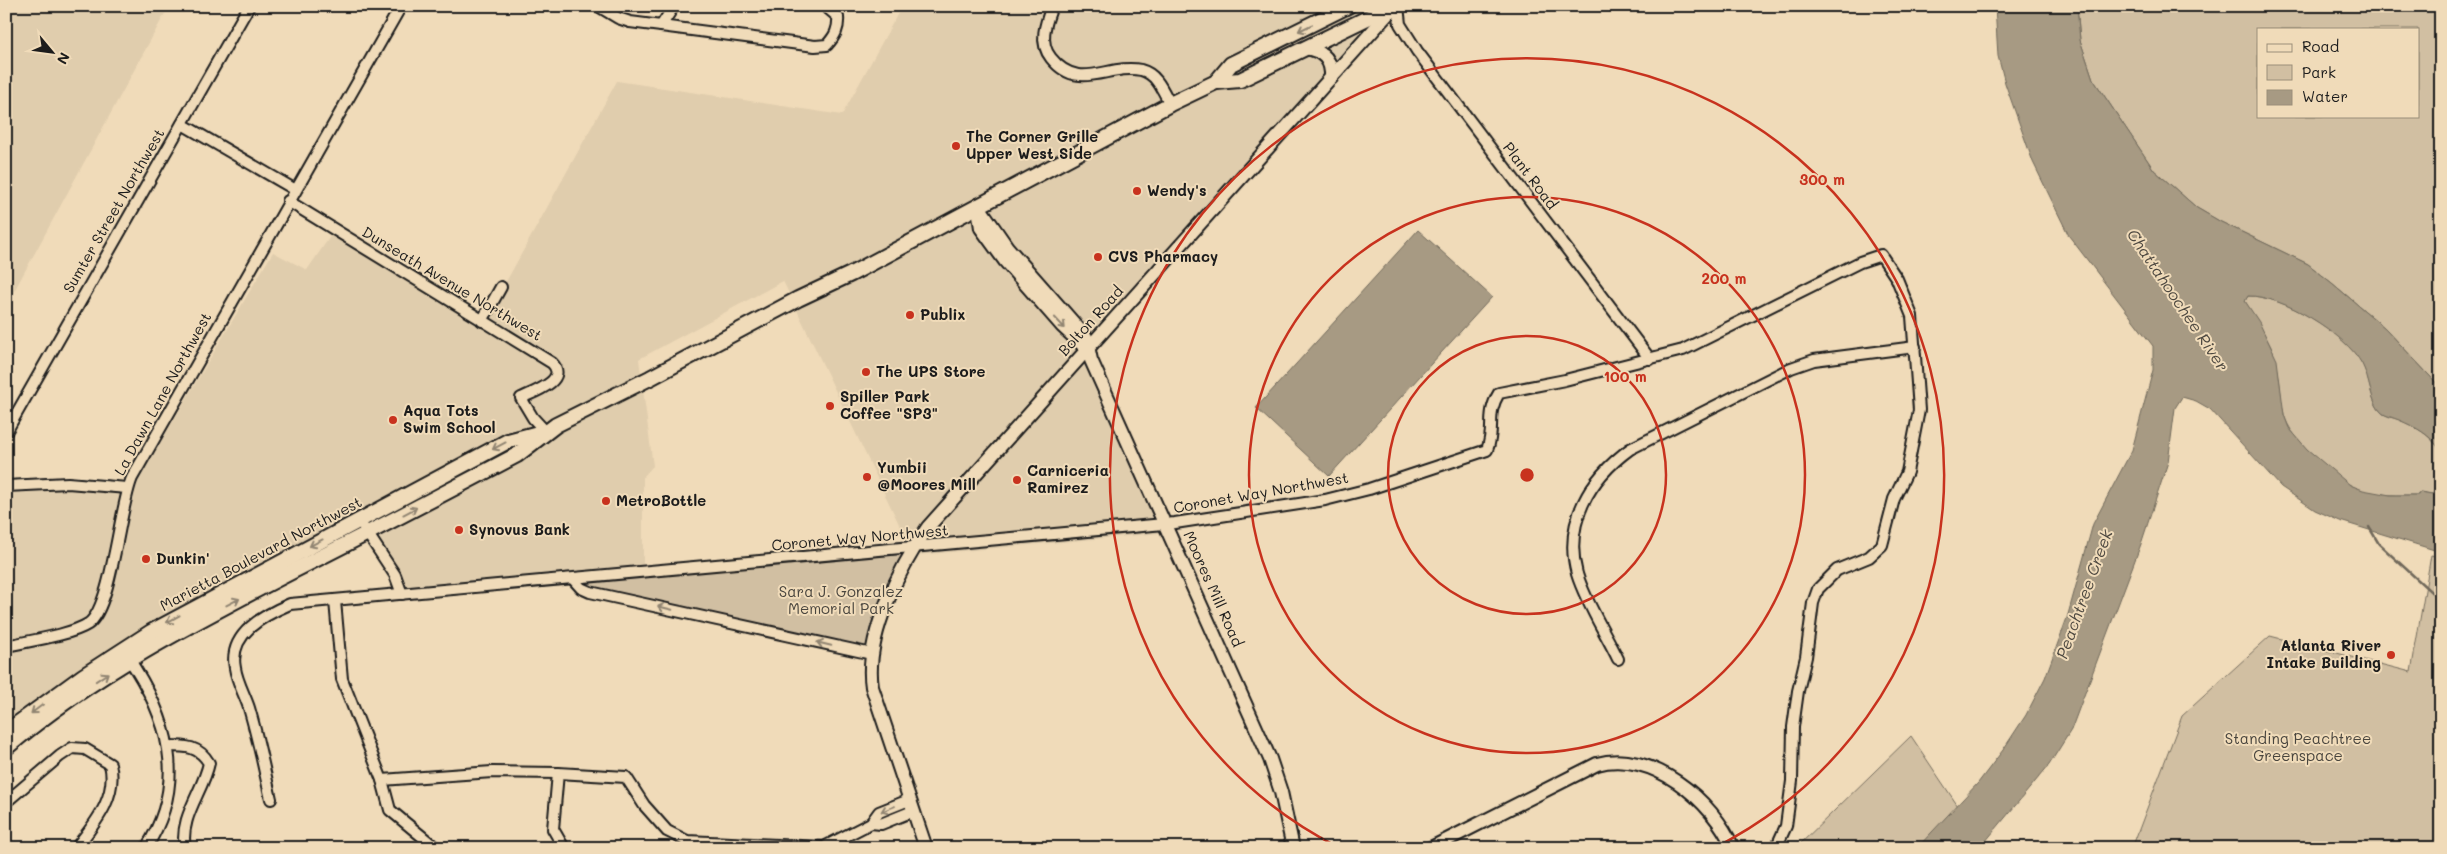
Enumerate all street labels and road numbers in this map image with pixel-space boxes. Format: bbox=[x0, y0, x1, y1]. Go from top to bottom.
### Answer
street label: Sumter Street Northwest bbox=[58, 125, 168, 296]
street label: Plant Road bbox=[1499, 138, 1563, 213]
street label: Dunseath Avenue Northwest bbox=[359, 221, 546, 345]
street label: Bolton Road bbox=[1053, 281, 1127, 360]
street label: La Dawn Lane Northwest bbox=[109, 308, 215, 479]
street label: Coronet Way Northwest bbox=[1172, 467, 1350, 517]
street label: Marietta Boulevard Northwest bbox=[156, 491, 365, 615]
street label: Coronet Way Northwest bbox=[771, 519, 949, 555]
street label: Moores Mill Road bbox=[1179, 527, 1248, 650]

